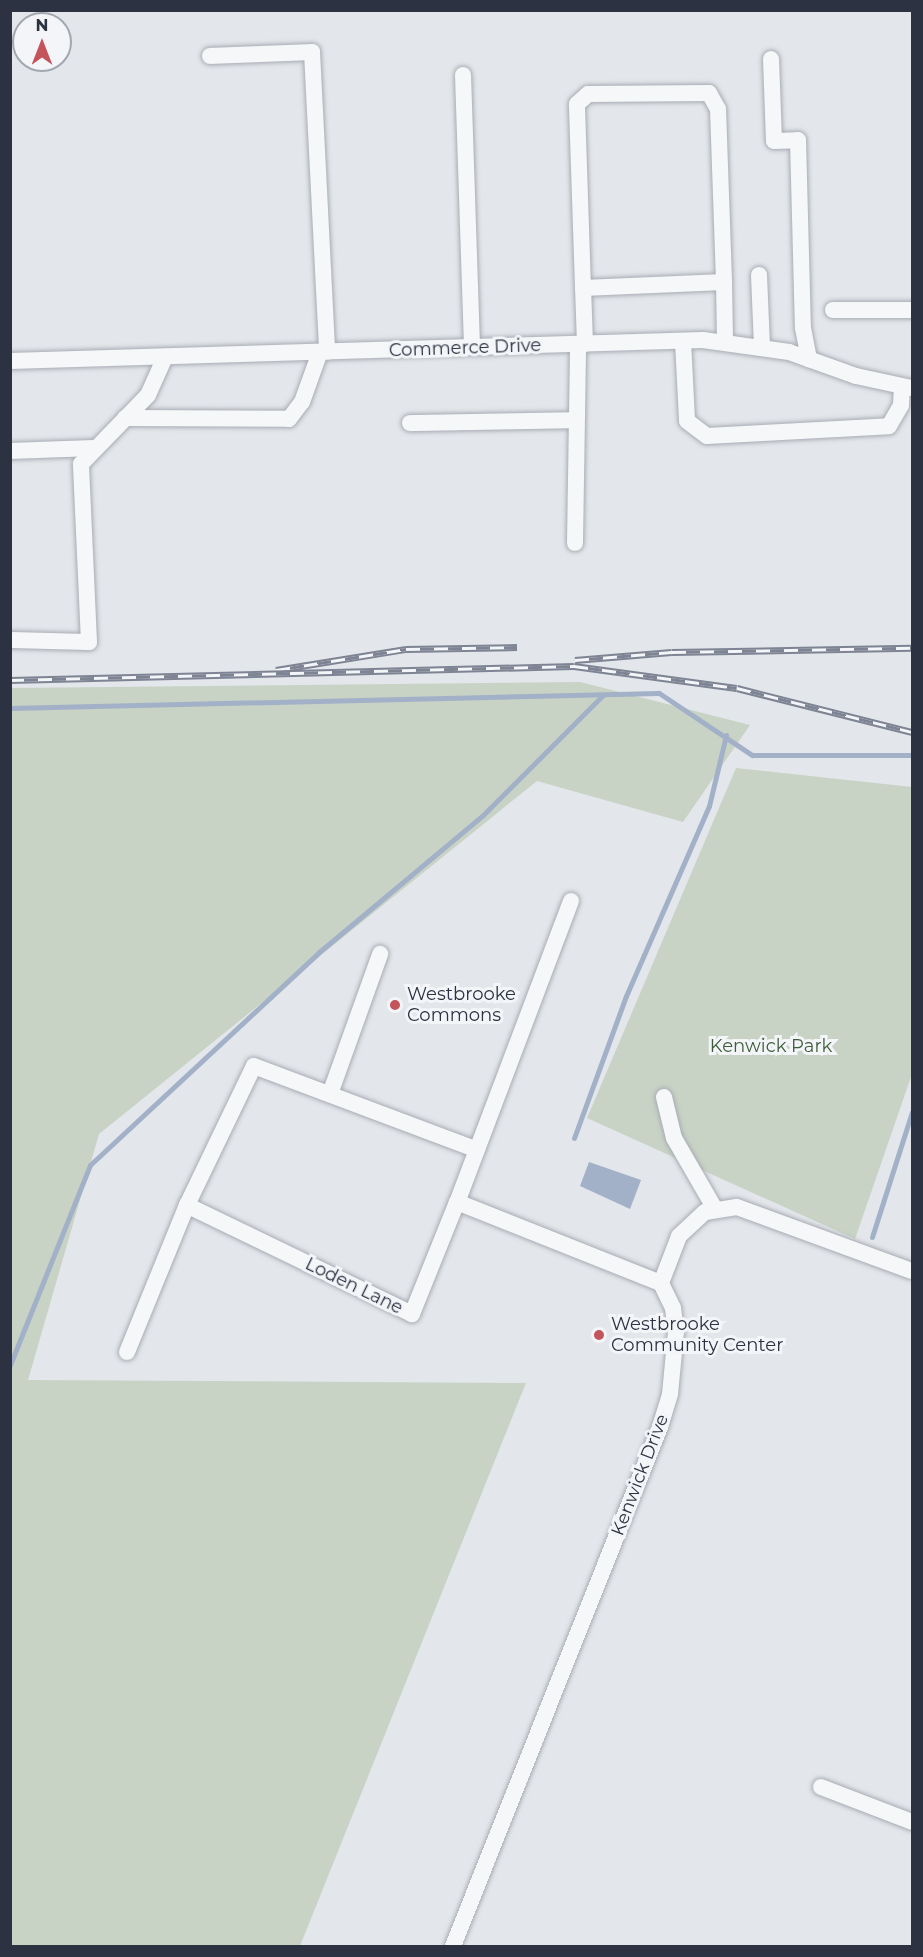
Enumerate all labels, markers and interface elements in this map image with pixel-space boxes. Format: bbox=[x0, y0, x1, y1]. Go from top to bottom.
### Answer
north arrow bbox=[12, 12, 72, 72]
text: N bbox=[36, 16, 48, 35]
street label: Commerce Drive bbox=[388, 335, 542, 361]
place label: Westbrooke Commons bbox=[407, 984, 516, 1026]
marker: Westbrooke Commons bbox=[388, 998, 402, 1012]
park label: Kenwick Park bbox=[710, 1035, 832, 1057]
street label: Loden Lane bbox=[302, 1253, 406, 1319]
place label: Westbrooke Community Center bbox=[611, 1314, 783, 1356]
marker: Westbrooke Community Center bbox=[592, 1328, 606, 1342]
street label: Kenwick Drive bbox=[607, 1411, 673, 1539]

